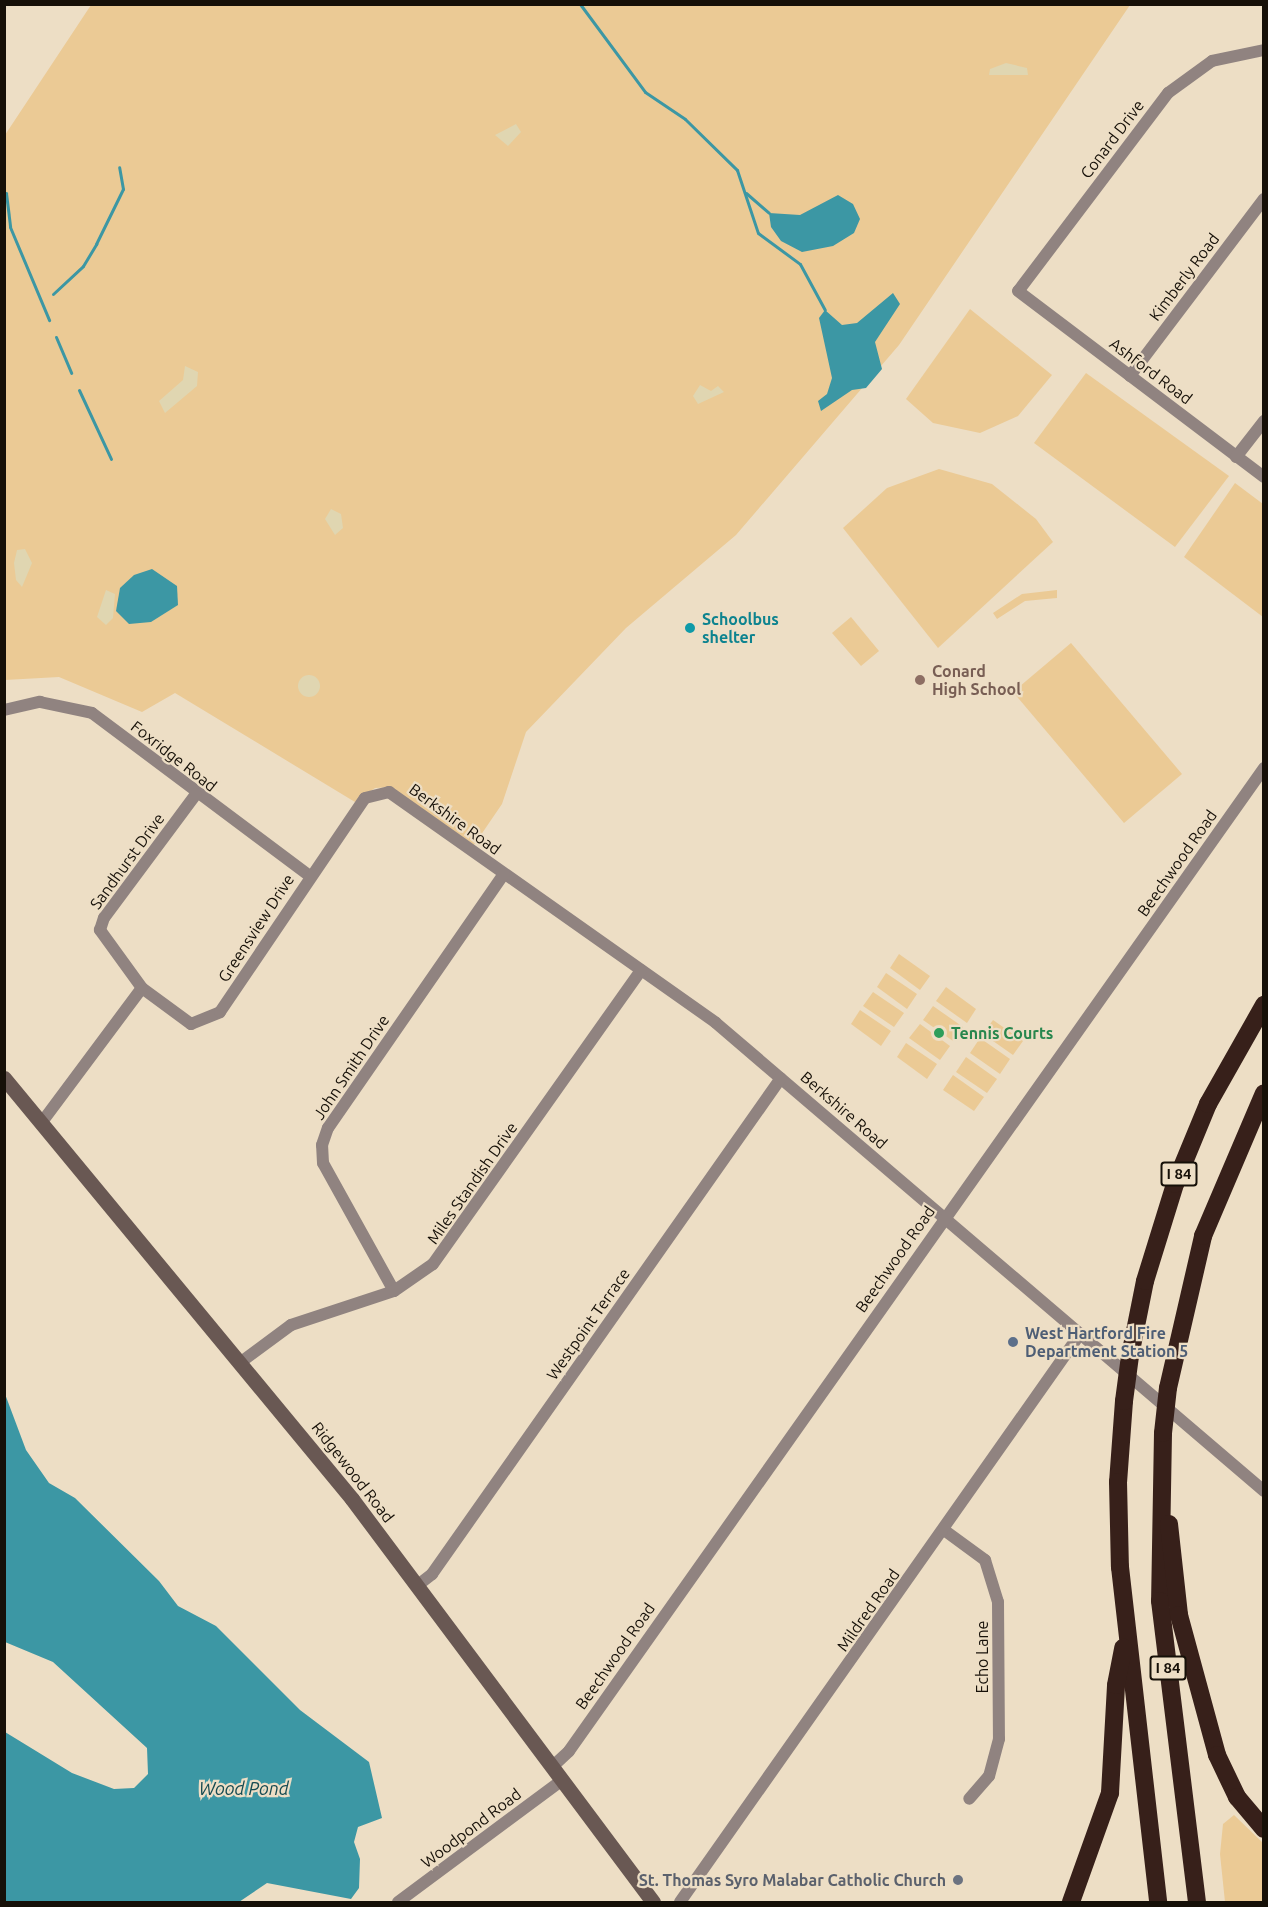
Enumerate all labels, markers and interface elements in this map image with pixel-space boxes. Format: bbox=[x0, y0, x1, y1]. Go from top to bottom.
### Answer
street label: Conard Drive bbox=[1076, 96, 1148, 182]
street label: Kimberly Road bbox=[1145, 230, 1223, 324]
street label: Ashford Road bbox=[1106, 334, 1196, 408]
place label: Schoolbus shelter bbox=[702, 609, 779, 647]
marker: Schoolbus shelter bbox=[683, 621, 697, 635]
place label: Conard High School bbox=[932, 661, 1021, 699]
marker: Conard High School bbox=[913, 673, 927, 687]
street label: Foxridge Road bbox=[127, 717, 221, 795]
street label: Berkshire Road bbox=[405, 779, 505, 859]
street label: Beechwood Road bbox=[1133, 806, 1221, 920]
street label: Sandhurst Drive bbox=[86, 809, 168, 913]
street label: Greensview Drive bbox=[214, 870, 298, 986]
street label: John Smith Drive bbox=[309, 1011, 393, 1123]
place label: Tennis Courts bbox=[951, 1023, 1053, 1043]
marker: Tennis Courts bbox=[932, 1026, 946, 1040]
street label: Berkshire Road bbox=[797, 1067, 891, 1153]
street label: Miles Standish Drive bbox=[423, 1118, 521, 1248]
road number: I 84 bbox=[1160, 1162, 1198, 1186]
street label: Beechwood Road bbox=[851, 1202, 939, 1316]
street label: Westpoint Terrace bbox=[542, 1264, 634, 1384]
place label: West Hartford Fire Department Station 5 bbox=[1025, 1323, 1188, 1361]
marker: West Hartford Fire Department Station 5 bbox=[1006, 1335, 1020, 1349]
street label: Ridgewood Road bbox=[308, 1418, 398, 1526]
street label: Mildred Road bbox=[833, 1565, 903, 1655]
street label: Beechwood Road bbox=[571, 1599, 659, 1713]
street label: Echo Lane bbox=[972, 1621, 992, 1693]
road number: I 84 bbox=[1148, 1656, 1188, 1680]
water label: Wood Pond bbox=[199, 1777, 289, 1799]
street label: Woodpond Road bbox=[417, 1784, 525, 1872]
place label: St. Thomas Syro Malabar Catholic Church bbox=[639, 1870, 946, 1890]
marker: St. Thomas Syro Malabar Catholic Church bbox=[951, 1873, 965, 1887]

